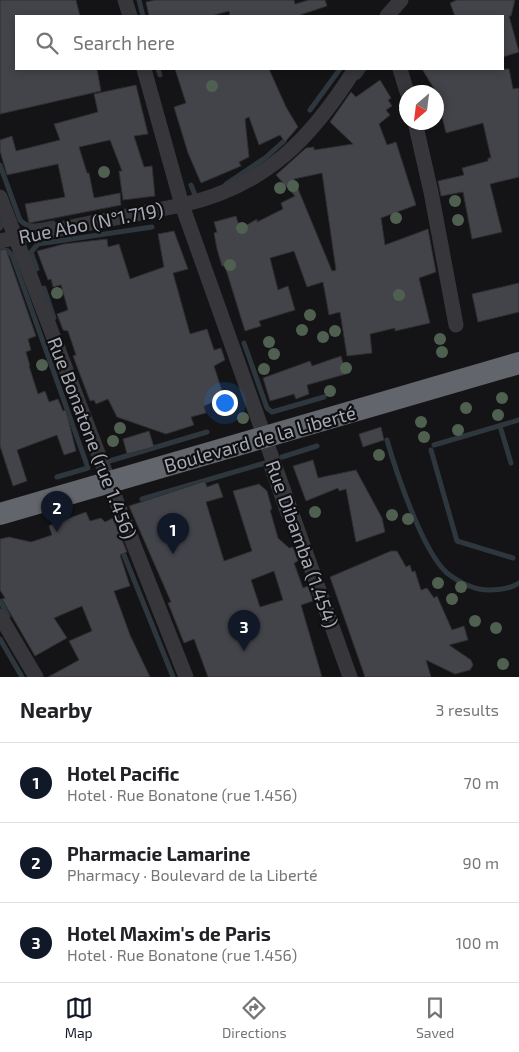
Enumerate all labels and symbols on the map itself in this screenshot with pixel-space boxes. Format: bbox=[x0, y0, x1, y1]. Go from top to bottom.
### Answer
north arrow bbox=[399, 85, 444, 130]
street label: Rue Abo (N°1.719) bbox=[17, 197, 165, 248]
street label: Rue Bonatone (rue 1.456) bbox=[43, 334, 142, 542]
your location bbox=[212, 390, 238, 416]
street label: Boulevard de la Liberté bbox=[161, 400, 358, 477]
street label: Rue Dibamba (1.454) bbox=[261, 457, 343, 631]
pin: 2 bbox=[41, 491, 73, 532]
pin: 1 bbox=[157, 513, 189, 554]
pin: 3 bbox=[228, 610, 260, 651]

